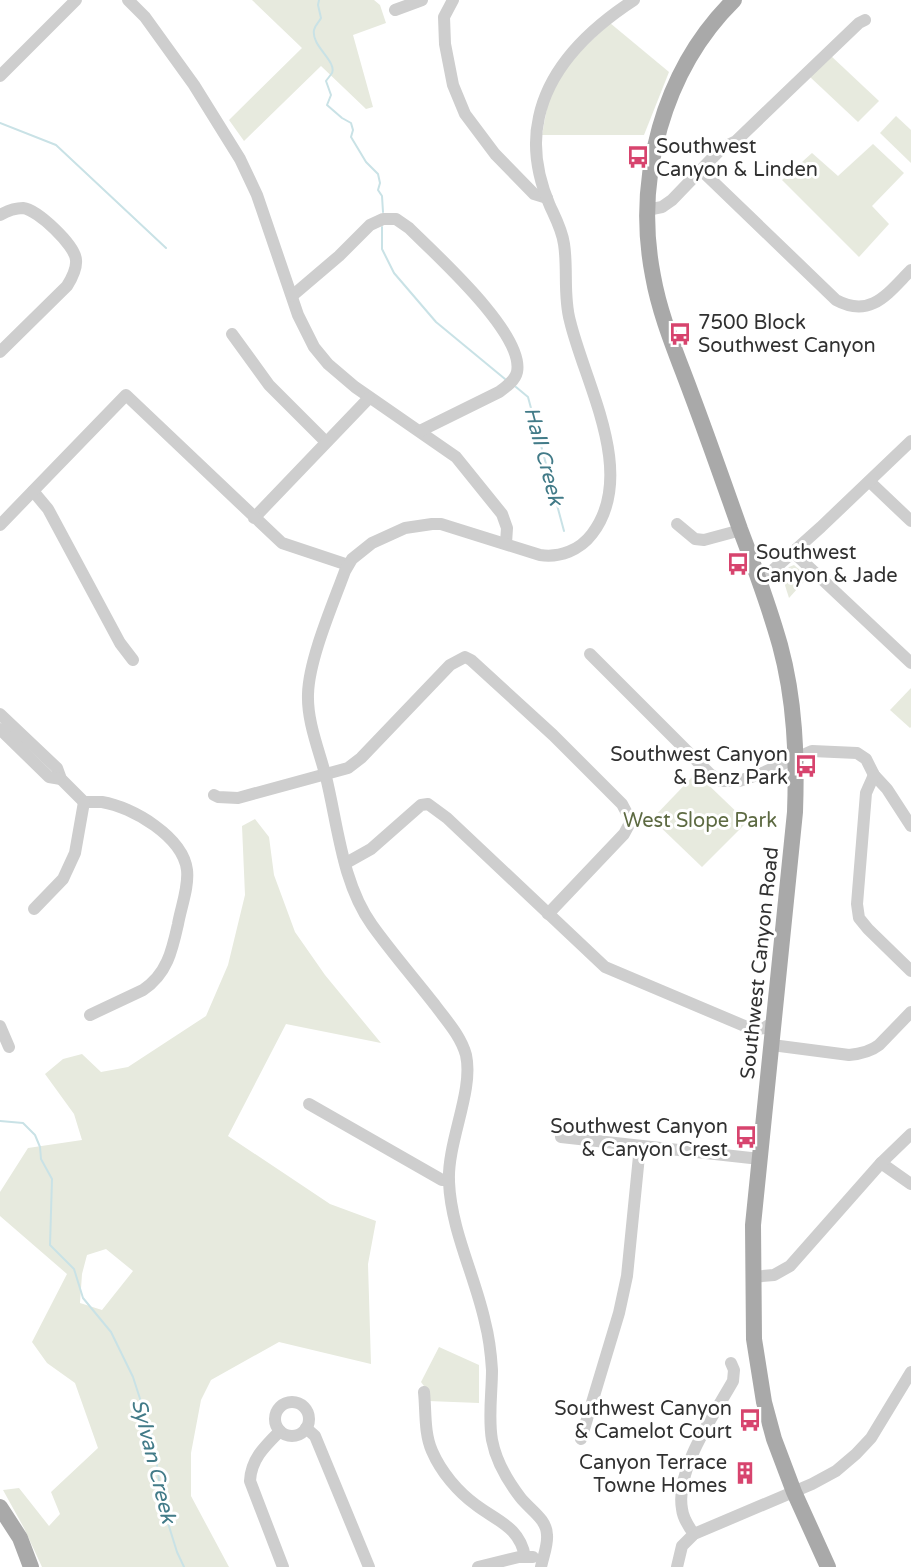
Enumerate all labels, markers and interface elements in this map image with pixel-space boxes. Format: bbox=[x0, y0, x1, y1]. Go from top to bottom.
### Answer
place label: Southwest Canyon & Linden bbox=[656, 135, 818, 182]
bus stop icon: Southwest Canyon & Linden bbox=[625, 144, 651, 170]
place label: 7500 Block Southwest Canyon bbox=[698, 311, 876, 358]
bus stop icon: 7500 Block Southwest Canyon bbox=[667, 321, 693, 347]
water label: Hall Creek bbox=[518, 404, 569, 510]
place label: Southwest Canyon & Jade bbox=[756, 541, 898, 588]
bus stop icon: Southwest Canyon & Jade bbox=[725, 551, 751, 577]
place label: Southwest Canyon & Benz Park bbox=[610, 743, 788, 790]
bus stop icon: Southwest Canyon & Benz Park bbox=[793, 753, 819, 779]
park label: West Slope Park bbox=[623, 809, 777, 833]
street label: Southwest Canyon Road bbox=[736, 846, 784, 1080]
place label: Southwest Canyon & Canyon Crest bbox=[550, 1115, 728, 1162]
bus stop icon: Southwest Canyon & Canyon Crest bbox=[733, 1124, 759, 1150]
water label: Sylvan Creek bbox=[126, 1396, 181, 1527]
place label: Southwest Canyon & Camelot Court bbox=[554, 1397, 732, 1444]
bus stop icon: Southwest Canyon & Camelot Court bbox=[737, 1407, 763, 1433]
place label: Canyon Terrace Towne Homes bbox=[579, 1451, 727, 1498]
building icon: Canyon Terrace Towne Homes bbox=[732, 1460, 758, 1486]

